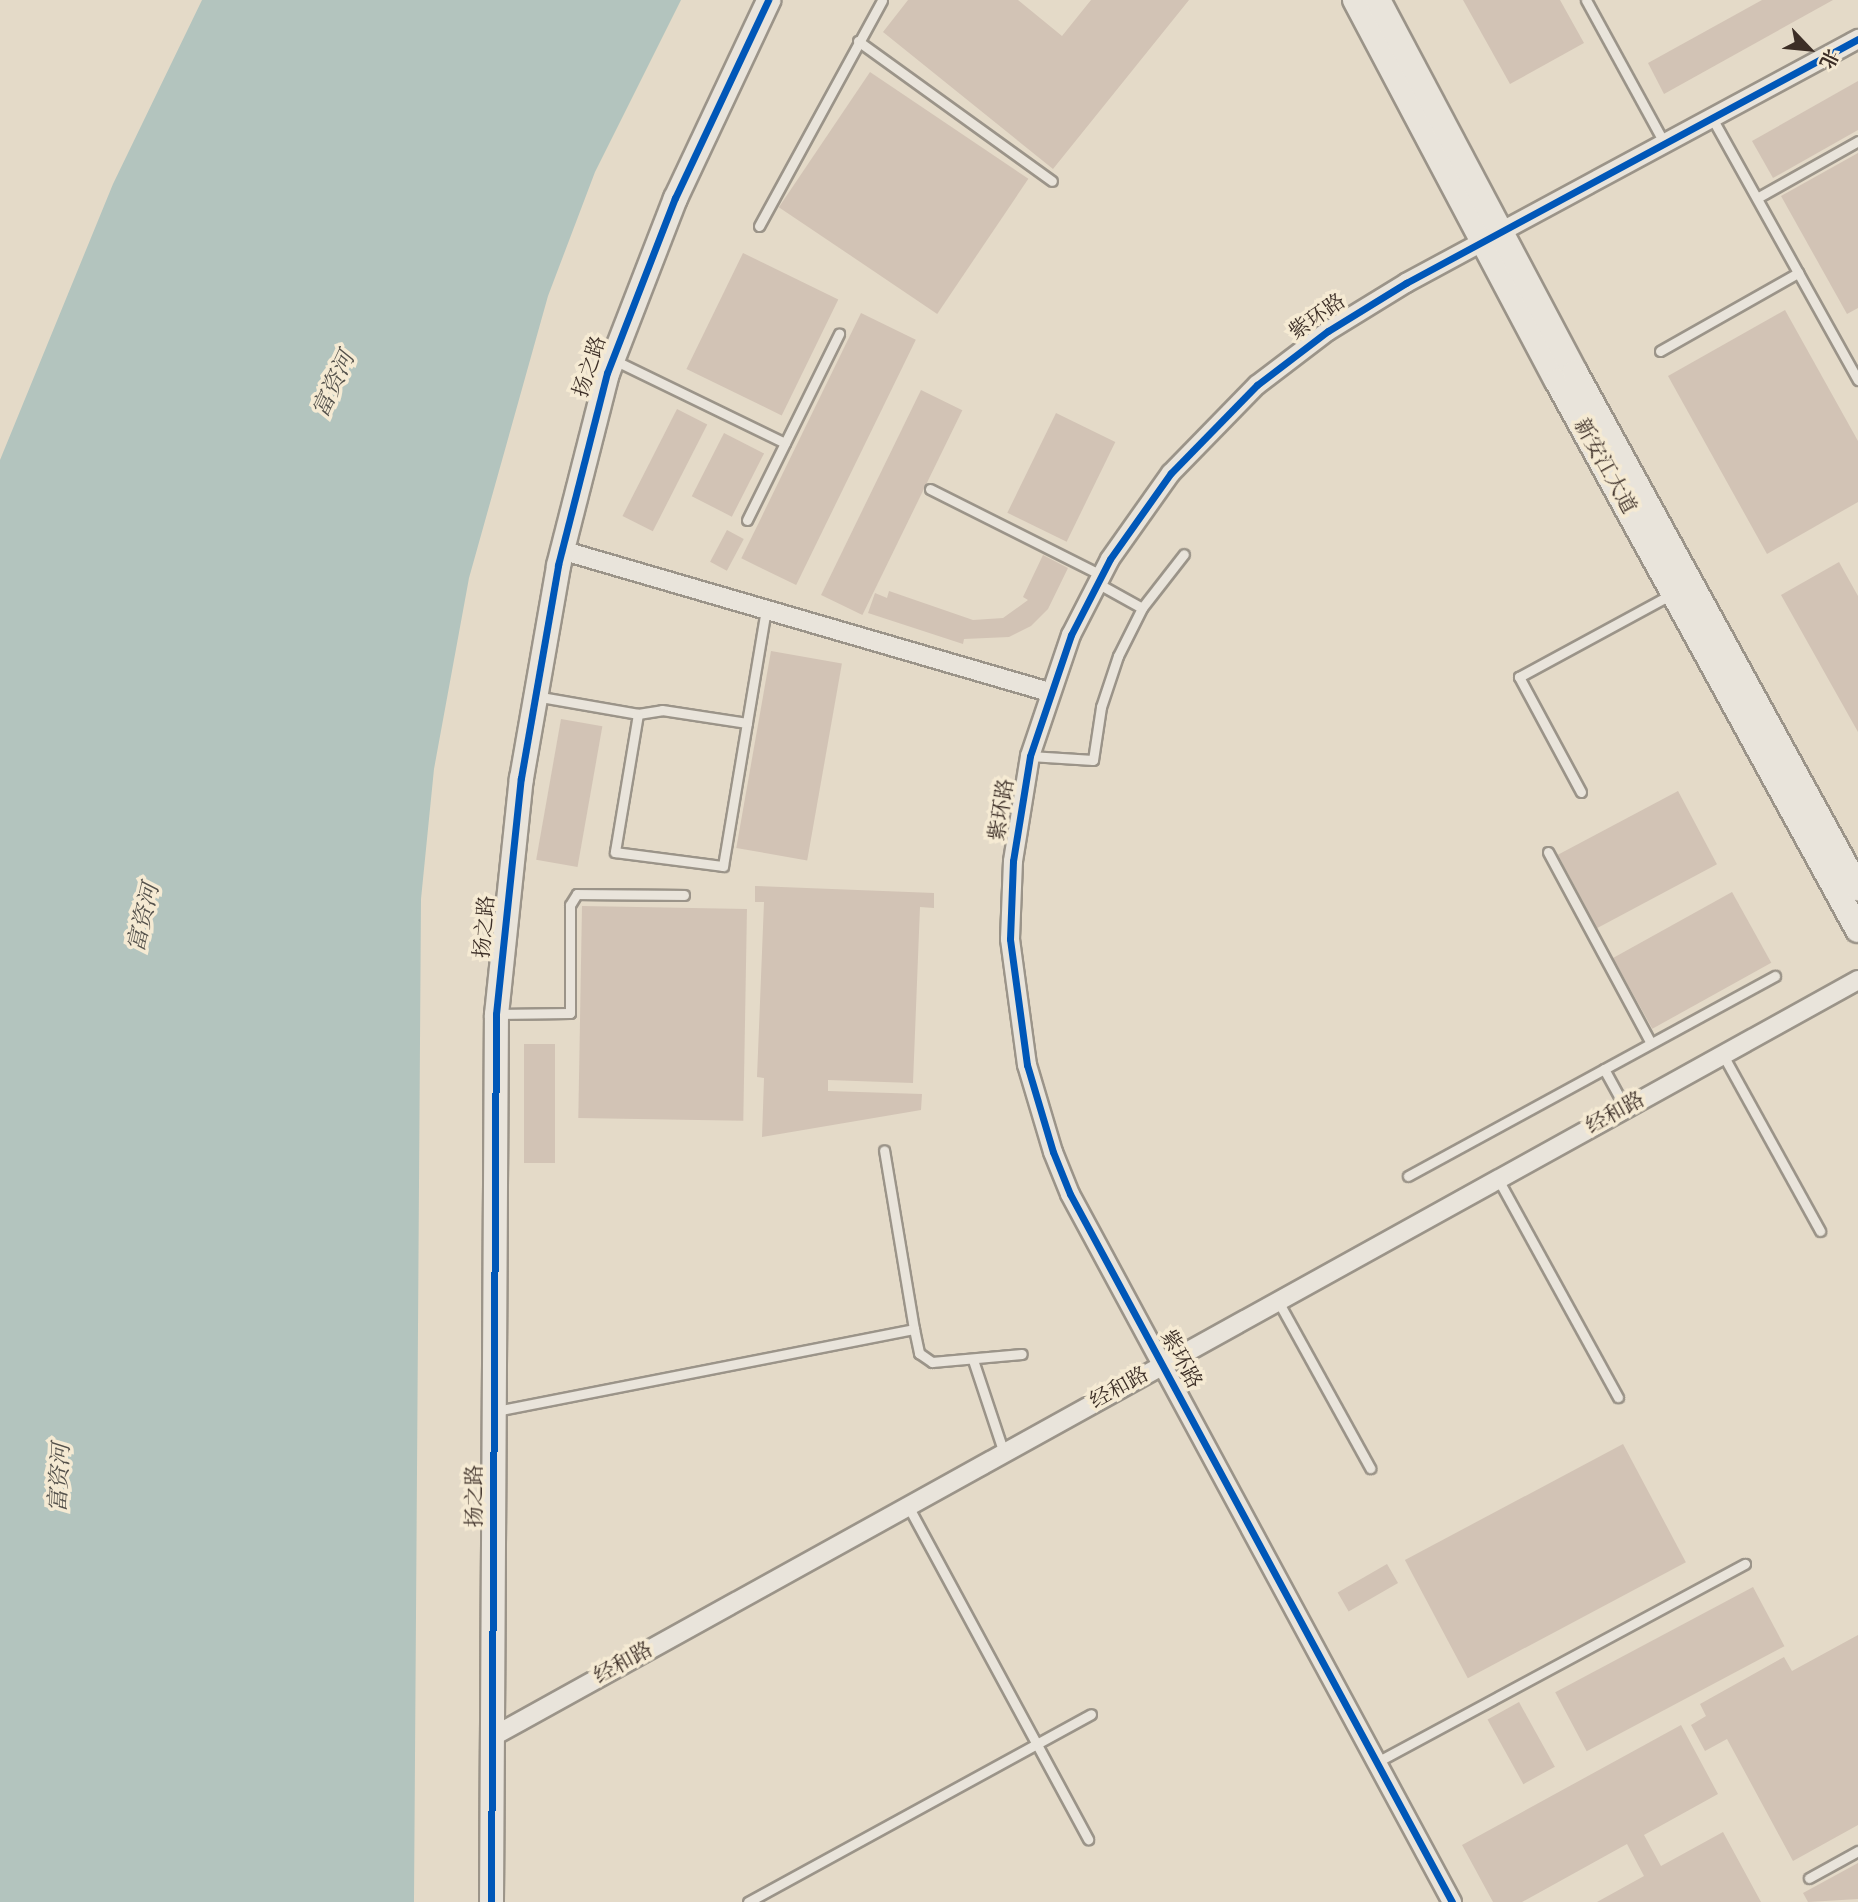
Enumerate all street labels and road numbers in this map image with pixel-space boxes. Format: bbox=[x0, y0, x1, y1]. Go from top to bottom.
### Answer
street label: 紫环路 bbox=[1285, 290, 1351, 346]
street label: 扬之路 bbox=[569, 333, 613, 401]
street label: 新安江大道 bbox=[1568, 415, 1640, 519]
street label: 紫环路 bbox=[986, 777, 1020, 843]
street label: 扬之路 bbox=[471, 895, 501, 959]
street label: 经和路 bbox=[1582, 1088, 1650, 1140]
street label: 紫环路 bbox=[1154, 1326, 1206, 1394]
street label: 经和路 bbox=[1086, 1363, 1154, 1415]
street label: 扬之路 bbox=[463, 1465, 489, 1527]
street label: 经和路 bbox=[590, 1638, 658, 1690]

